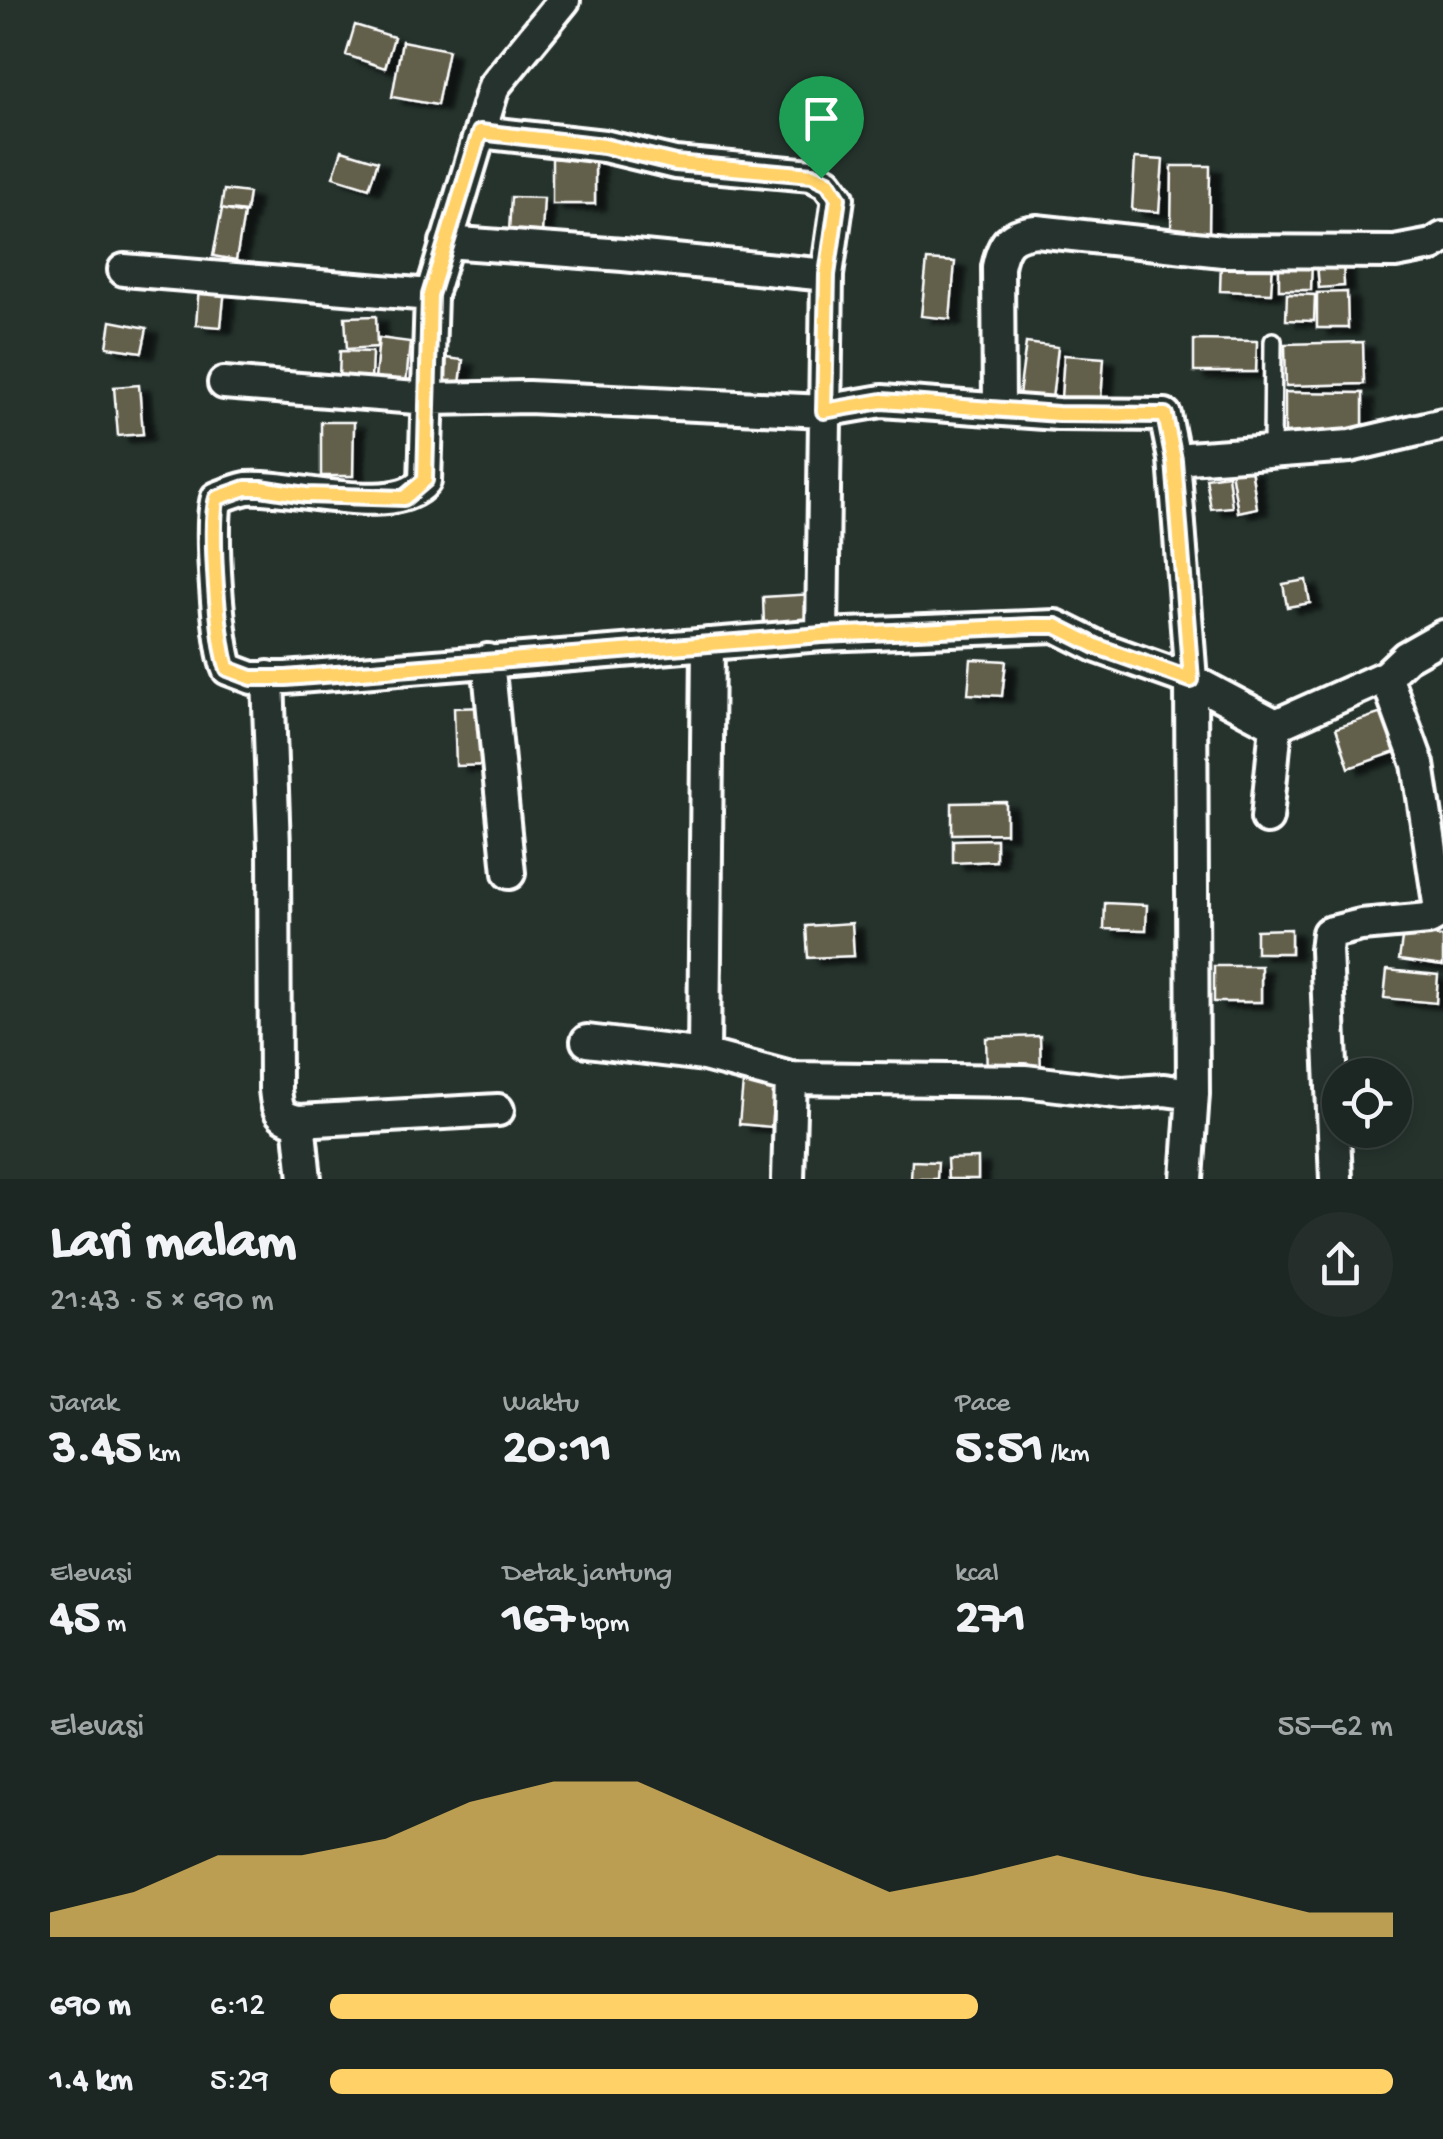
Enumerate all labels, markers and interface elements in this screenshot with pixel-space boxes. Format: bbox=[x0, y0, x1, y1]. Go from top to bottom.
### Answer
pin bbox=[779, 76, 864, 179]
icon: arrive bbox=[794, 91, 849, 146]
map controls bbox=[1322, 1058, 1412, 1148]
button: locate bbox=[1322, 1058, 1412, 1148]
button: share bbox=[1288, 1212, 1393, 1317]
text: Lari malam bbox=[50, 1213, 296, 1277]
text: 21:43 · 5 × 690 m bbox=[50, 1283, 274, 1321]
text: Jarak bbox=[50, 1388, 118, 1421]
text: Waktu bbox=[503, 1388, 579, 1421]
text: Pace bbox=[955, 1388, 1010, 1421]
text: 3.45 bbox=[50, 1421, 142, 1480]
text: 20:11 bbox=[503, 1421, 612, 1480]
text: 5:51 bbox=[955, 1421, 1044, 1480]
text: km bbox=[142, 1438, 181, 1471]
text: /km bbox=[1044, 1438, 1090, 1471]
text: Elevasi bbox=[50, 1558, 132, 1591]
text: Detak jantung bbox=[503, 1558, 672, 1591]
text: kcal bbox=[955, 1558, 999, 1591]
text: 45 bbox=[50, 1591, 100, 1650]
text: 167 bbox=[503, 1591, 574, 1650]
text: 271 bbox=[955, 1591, 1026, 1650]
text: m bbox=[100, 1608, 126, 1641]
text: bpm bbox=[574, 1608, 629, 1641]
text: Elevasi bbox=[50, 1709, 144, 1747]
text: 55–62 m bbox=[1278, 1709, 1393, 1747]
text: 690 m bbox=[50, 1988, 131, 2026]
text: 6:12 bbox=[210, 1988, 265, 2026]
text: 1.4 km bbox=[50, 2063, 133, 2101]
text: 5:29 bbox=[210, 2063, 269, 2101]

